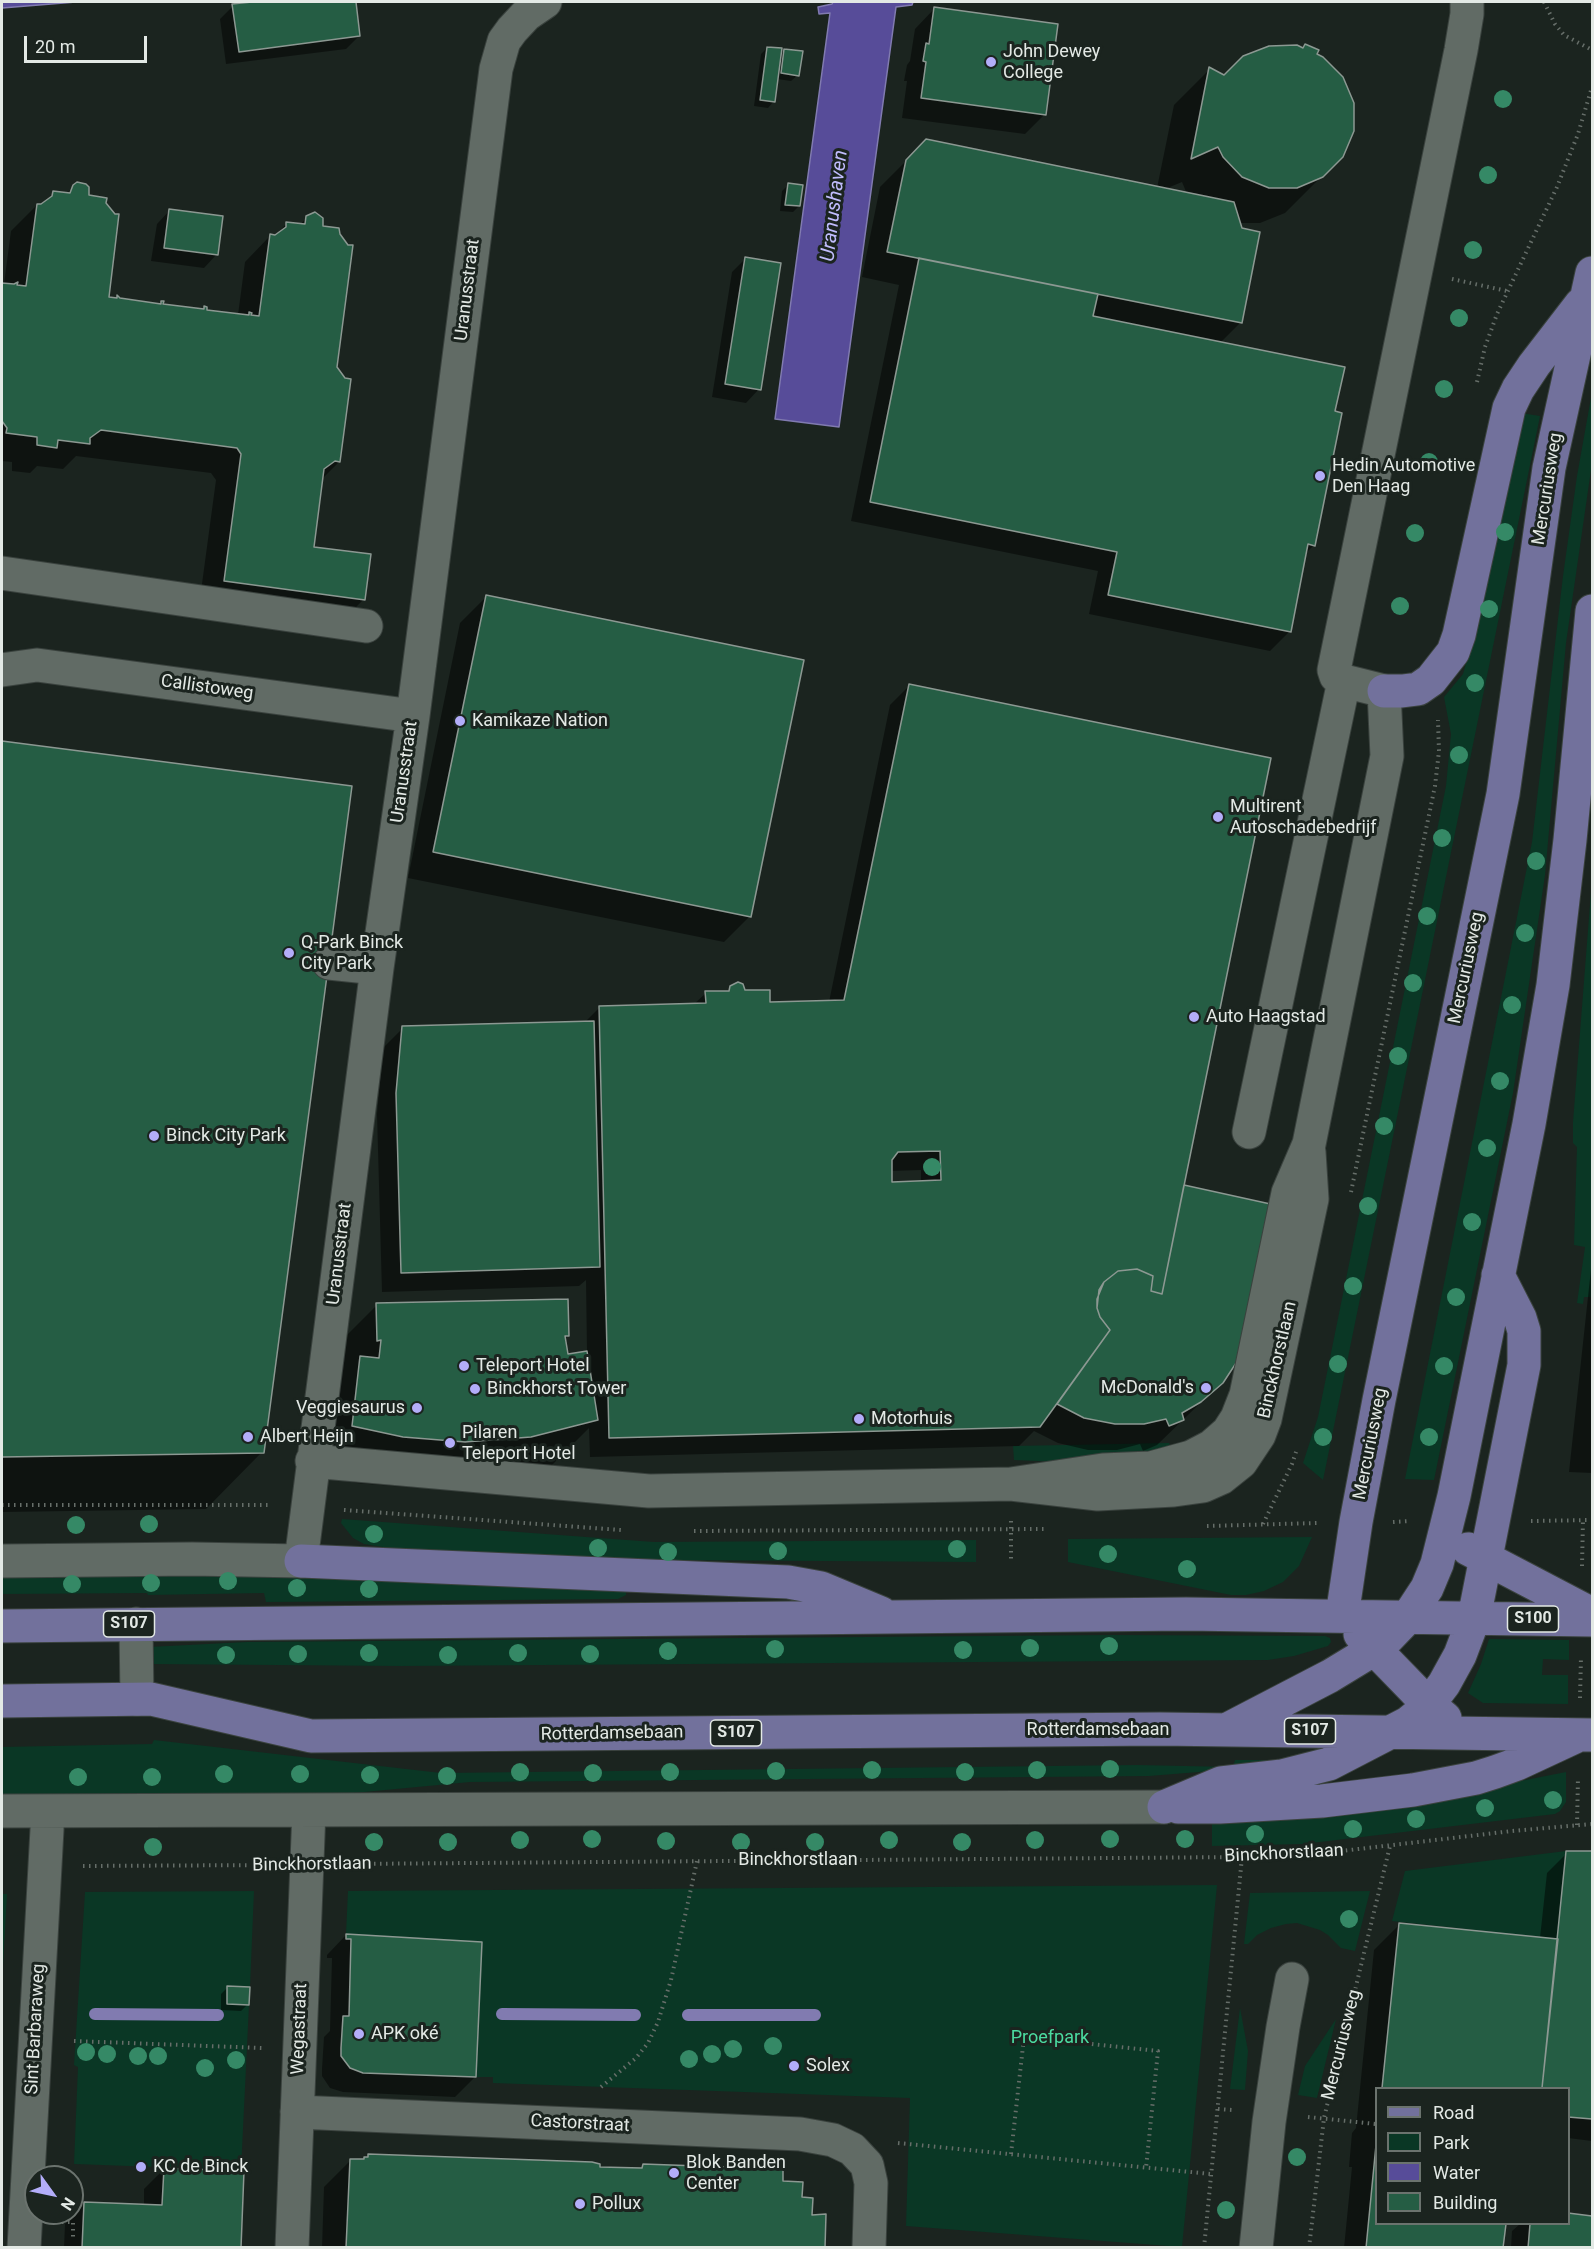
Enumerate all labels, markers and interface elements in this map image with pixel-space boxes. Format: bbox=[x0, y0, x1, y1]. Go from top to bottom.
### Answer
scale bar bbox=[27, 24, 150, 62]
text: 20 m bbox=[35, 36, 75, 57]
place label: John Dewey College bbox=[1003, 41, 1100, 84]
marker: John Dewey College bbox=[984, 55, 998, 69]
water label: Uranushaven bbox=[816, 149, 854, 263]
street label: Uranusstraat bbox=[451, 238, 485, 342]
street label: Mercuriusweg bbox=[1528, 431, 1568, 547]
place label: Hedin Automotive Den Haag bbox=[1332, 455, 1475, 498]
marker: Hedin Automotive Den Haag bbox=[1313, 469, 1327, 483]
street label: Callistoweg bbox=[159, 671, 255, 705]
place label: Kamikaze Nation bbox=[472, 710, 608, 732]
marker: Kamikaze Nation bbox=[453, 714, 467, 728]
street label: Uranusstraat bbox=[387, 720, 423, 824]
place label: Multirent Autoschadebedrijf bbox=[1230, 796, 1377, 838]
marker: Multirent Autoschadebedrijf bbox=[1211, 810, 1225, 824]
street label: Mercuriusweg bbox=[1445, 910, 1489, 1026]
place label: Q-Park Binck City Park bbox=[301, 932, 403, 974]
marker: Q-Park Binck City Park bbox=[282, 946, 296, 960]
place label: Auto Haagstad bbox=[1206, 1006, 1326, 1028]
marker: Auto Haagstad bbox=[1187, 1010, 1201, 1024]
place label: Binck City Park bbox=[166, 1125, 286, 1147]
marker: Binck City Park bbox=[147, 1129, 161, 1143]
street label: Uranusstraat bbox=[323, 1202, 357, 1306]
street label: Binckhorstlaan bbox=[1254, 1299, 1302, 1421]
place label: Teleport Hotel bbox=[476, 1355, 590, 1377]
marker: Teleport Hotel bbox=[457, 1359, 471, 1373]
place label: McDonald's bbox=[1101, 1377, 1194, 1399]
place label: Binckhorst Tower bbox=[487, 1378, 626, 1400]
marker: McDonald's bbox=[1199, 1381, 1213, 1395]
marker: Binckhorst Tower bbox=[468, 1382, 482, 1396]
street label: Mercuriusweg bbox=[1350, 1386, 1392, 1502]
place label: Veggiesaurus bbox=[296, 1397, 405, 1419]
marker: Veggiesaurus bbox=[410, 1401, 424, 1415]
place label: Motorhuis bbox=[871, 1408, 953, 1430]
marker: Motorhuis bbox=[852, 1412, 866, 1426]
place label: Pilaren Teleport Hotel bbox=[462, 1422, 576, 1464]
place label: Albert Heijn bbox=[260, 1426, 354, 1448]
marker: Albert Heijn bbox=[241, 1430, 255, 1444]
marker: Pilaren Teleport Hotel bbox=[443, 1436, 457, 1450]
road number: S100 bbox=[1508, 1606, 1558, 1632]
road number: S107 bbox=[104, 1611, 154, 1637]
road number: S107 bbox=[1284, 1718, 1336, 1744]
street label: Rotterdamsebaan bbox=[1027, 1719, 1169, 1741]
road number: S107 bbox=[710, 1720, 762, 1746]
street label: Rotterdamsebaan bbox=[540, 1722, 684, 1746]
street label: Binckhorstlaan bbox=[1224, 1840, 1344, 1868]
street label: Binckhorstlaan bbox=[738, 1849, 858, 1871]
street label: Binckhorstlaan bbox=[252, 1853, 372, 1877]
street label: Sint Barbaraweg bbox=[22, 1963, 50, 2095]
street label: Wegastraat bbox=[288, 1983, 312, 2075]
street label: Mercuriusweg bbox=[1318, 1987, 1366, 2103]
place label: APK oké bbox=[371, 2023, 439, 2045]
marker: APK oké bbox=[352, 2027, 366, 2041]
park label: Proefpark bbox=[1011, 2027, 1089, 2049]
place label: Solex bbox=[806, 2055, 850, 2077]
marker: Solex bbox=[787, 2059, 801, 2073]
legend bbox=[1375, 2087, 1570, 2225]
text: Road bbox=[1433, 2102, 1474, 2123]
street label: Castorstraat bbox=[530, 2111, 630, 2137]
text: Park bbox=[1433, 2132, 1469, 2153]
place label: Blok Banden Center bbox=[686, 2152, 786, 2194]
place label: KC de Binck bbox=[153, 2156, 248, 2178]
marker: KC de Binck bbox=[134, 2160, 148, 2174]
text: Water bbox=[1433, 2162, 1480, 2183]
north arrow bbox=[24, 2165, 84, 2225]
marker: Blok Banden Center bbox=[667, 2166, 681, 2180]
text: Building bbox=[1433, 2192, 1497, 2213]
place label: Pollux bbox=[592, 2193, 641, 2215]
text: N bbox=[57, 2194, 79, 2214]
marker: Pollux bbox=[573, 2197, 587, 2211]

